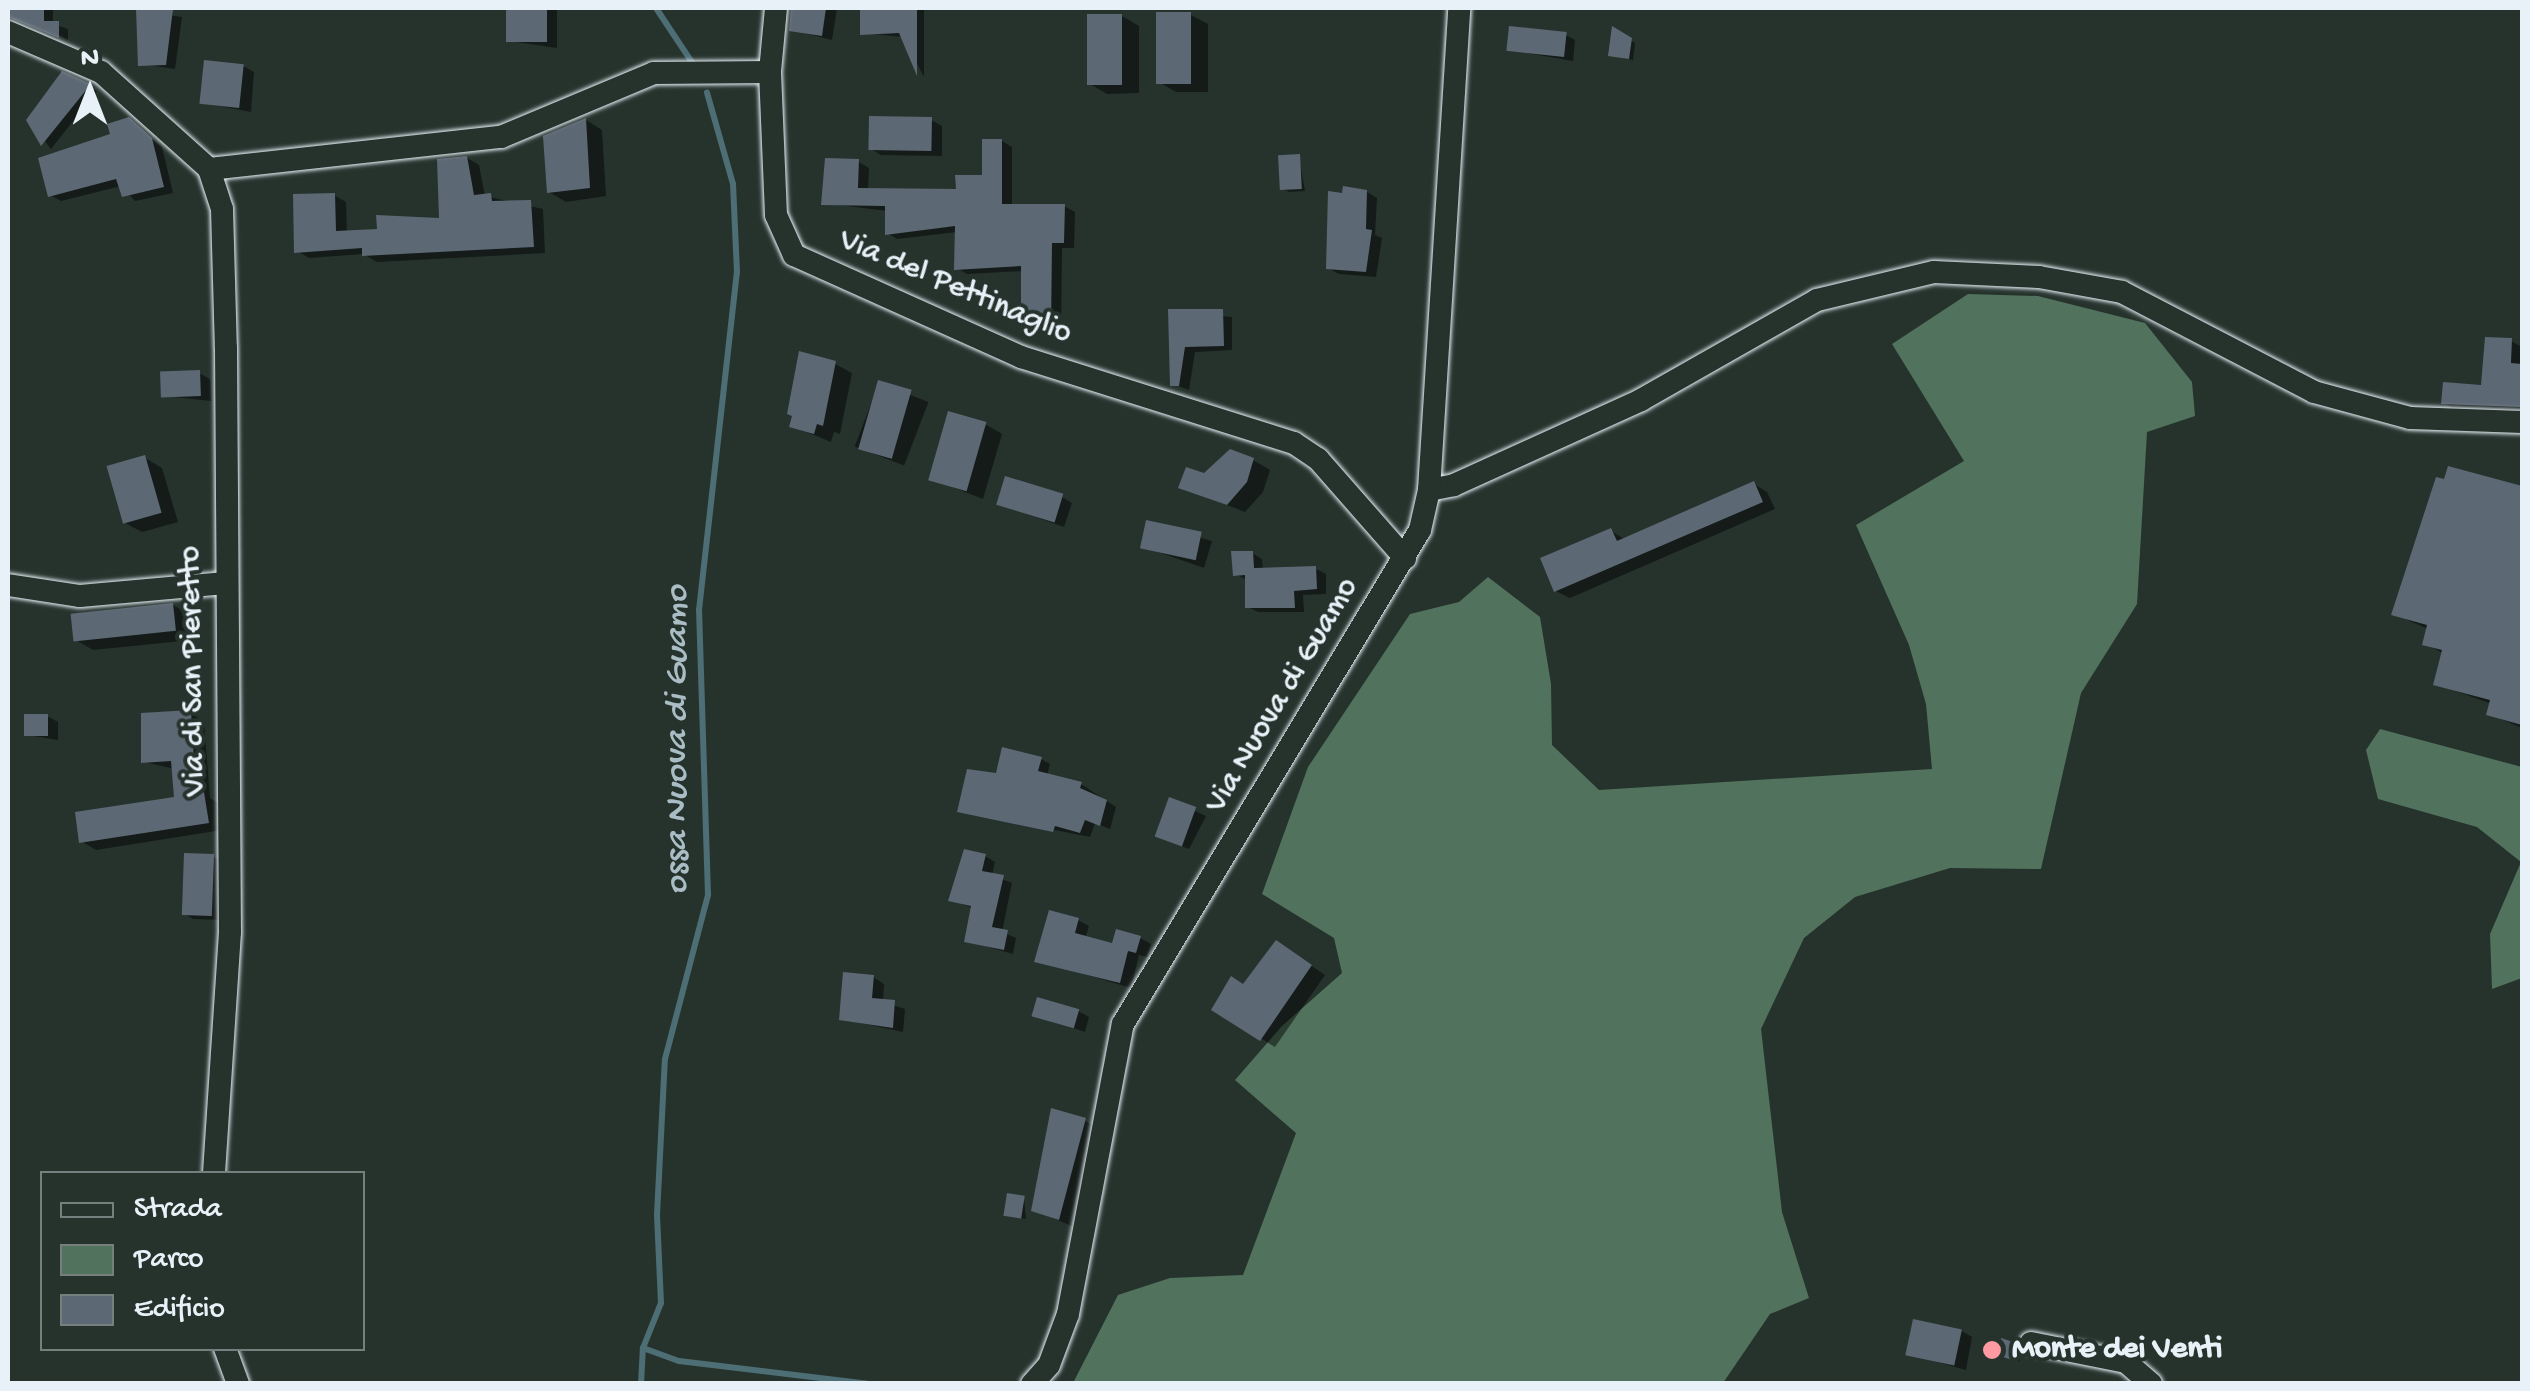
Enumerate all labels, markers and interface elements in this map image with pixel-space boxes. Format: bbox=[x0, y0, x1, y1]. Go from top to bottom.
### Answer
north arrow bbox=[40, 40, 140, 140]
text: N bbox=[81, 43, 99, 76]
street label: Via del Pettinaglio bbox=[833, 222, 1077, 354]
street label: Via di San Pieretto bbox=[173, 545, 215, 797]
street label: Via Nuova di Guamo bbox=[1198, 571, 1368, 821]
water label: ossa Nuova di Guamo bbox=[658, 585, 700, 895]
legend bbox=[40, 1171, 365, 1351]
text: Strada bbox=[134, 1193, 222, 1228]
text: Parco bbox=[134, 1243, 204, 1278]
text: Edificio bbox=[134, 1293, 225, 1328]
place label: Monte dei Venti bbox=[2012, 1331, 2222, 1369]
marker: Monte dei Venti bbox=[1981, 1339, 2003, 1361]

